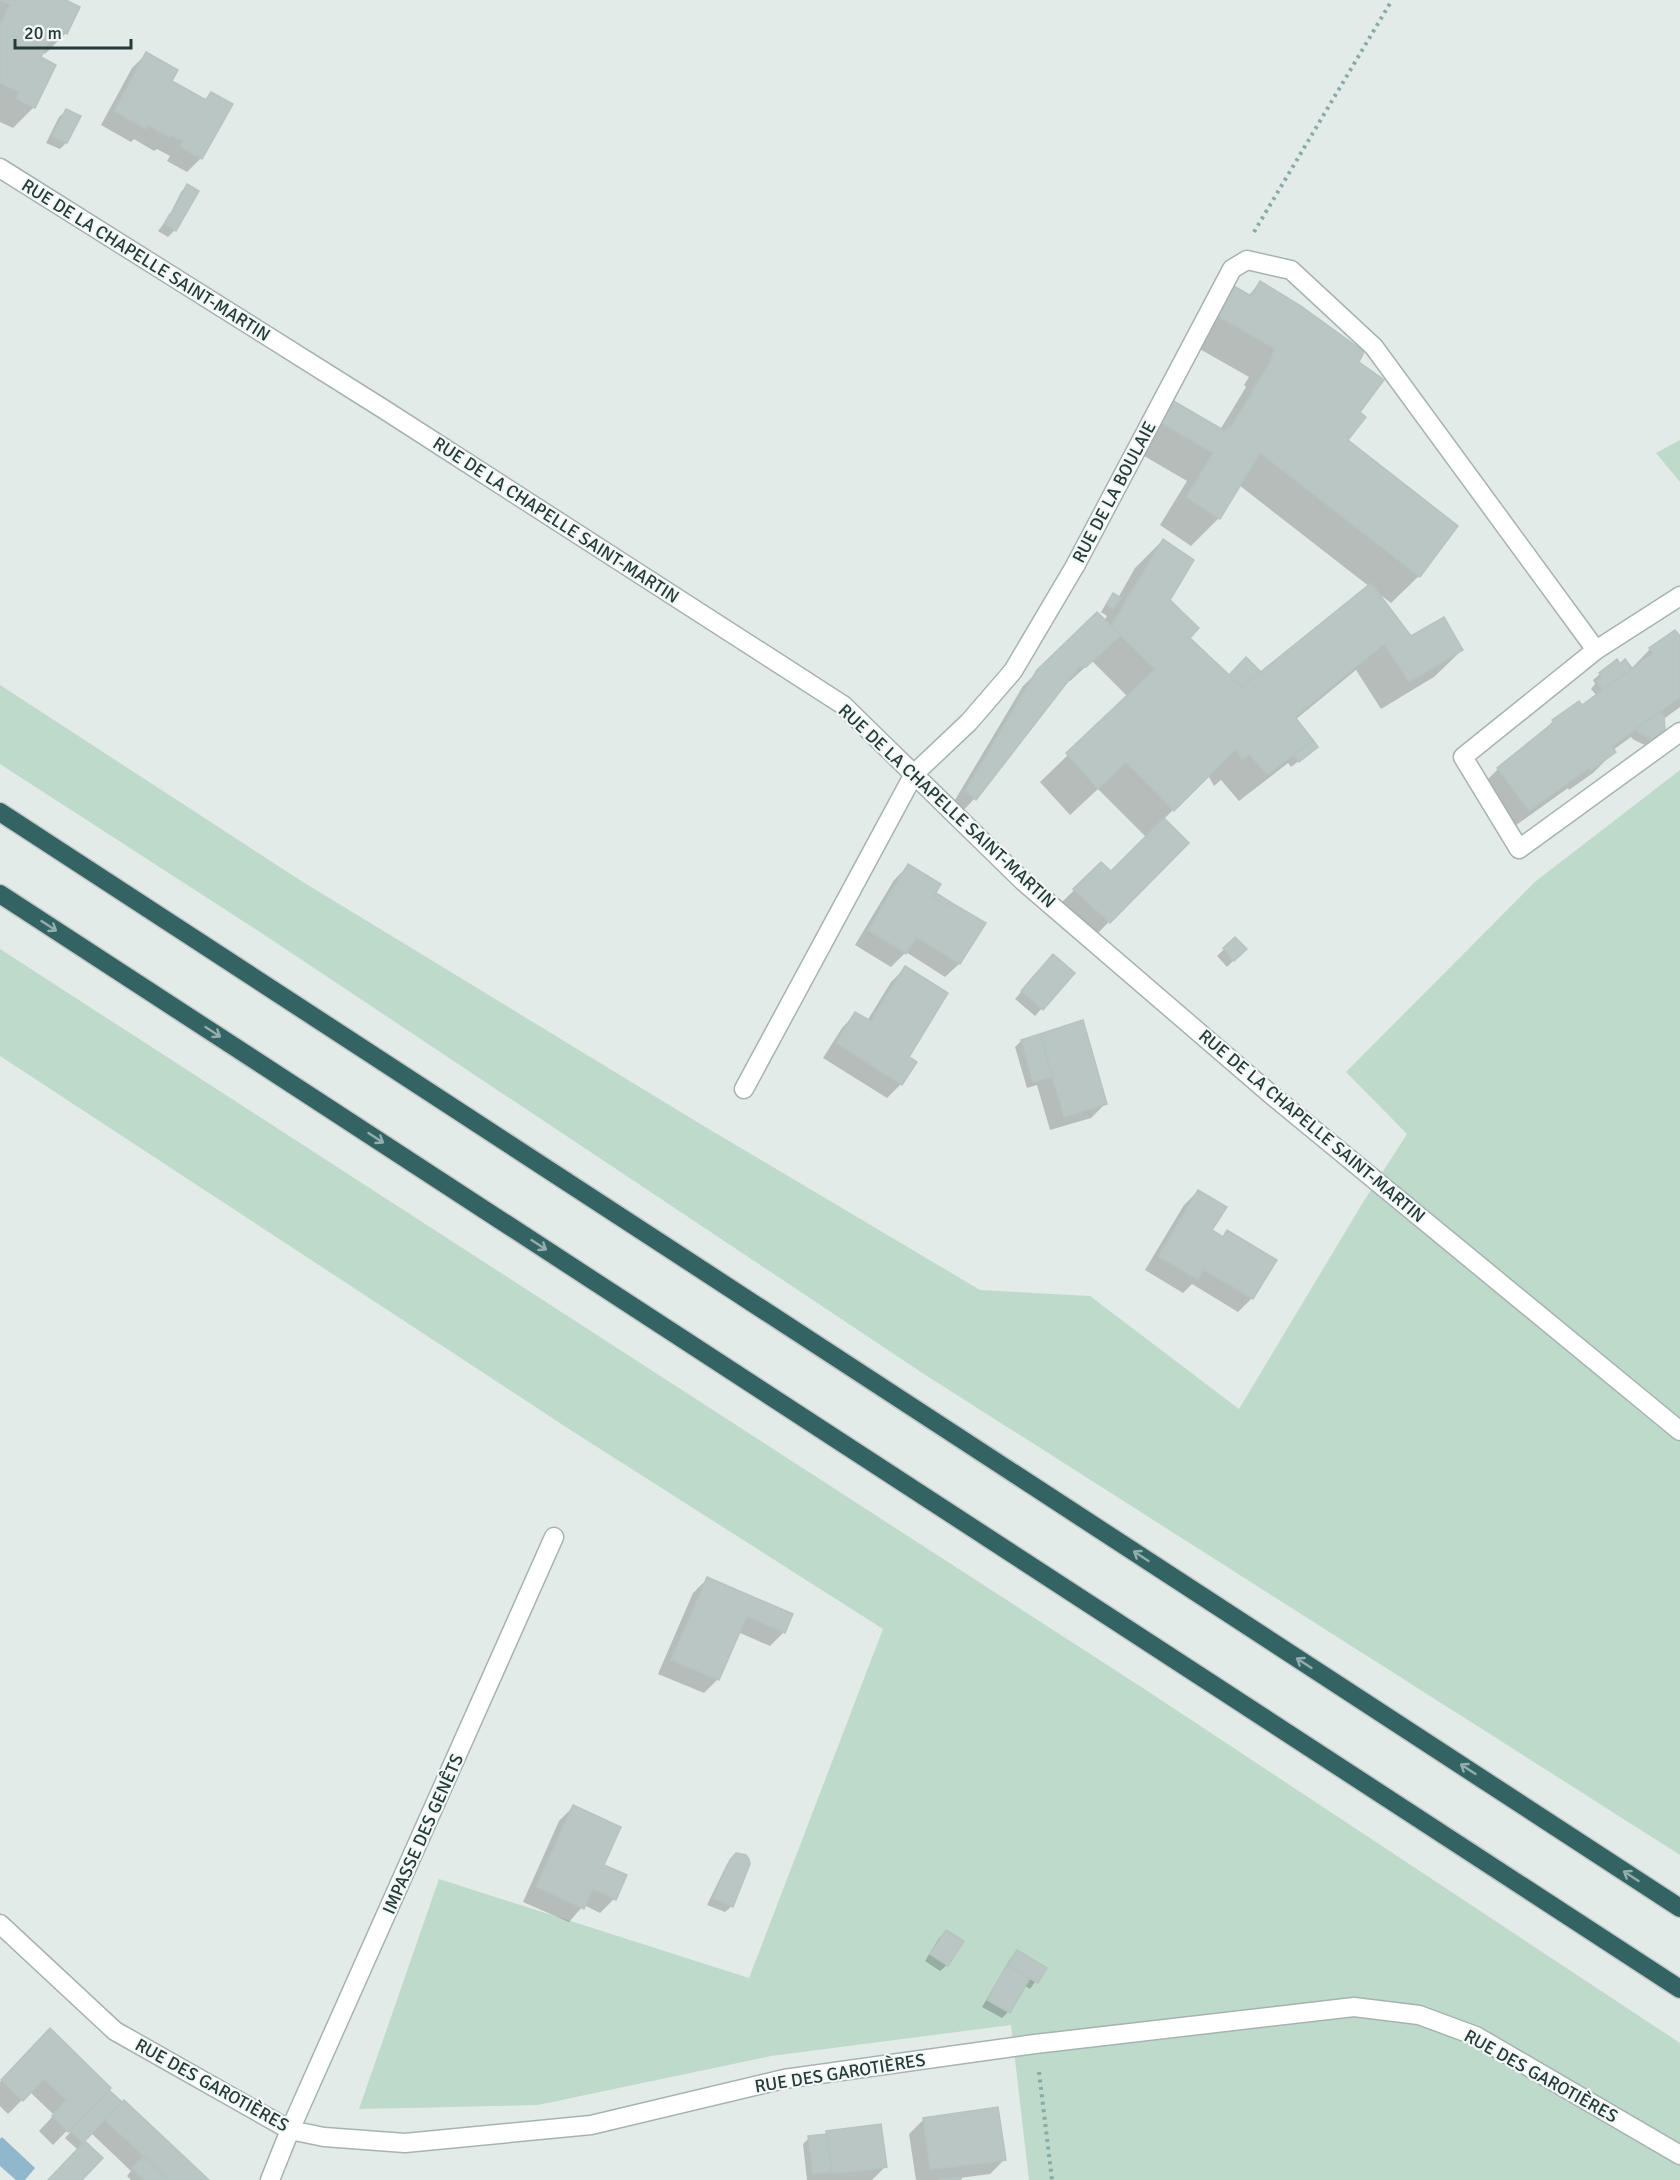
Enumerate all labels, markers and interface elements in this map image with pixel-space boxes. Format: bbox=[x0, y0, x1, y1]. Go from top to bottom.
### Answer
scale bar bbox=[15, 12, 130, 50]
text: 20 m bbox=[24, 22, 62, 44]
street label: RUE DE LA CHAPELLE SAINT-MARTIN bbox=[18, 174, 274, 346]
street label: RUE DE LA BOULAIE bbox=[1067, 417, 1161, 567]
street label: RUE DE LA CHAPELLE SAINT-MARTIN bbox=[429, 432, 683, 608]
street label: RUE DE LA CHAPELLE SAINT-MARTIN bbox=[834, 699, 1060, 913]
one-way arrow bbox=[40, 920, 57, 932]
street label: RUE DE LA CHAPELLE SAINT-MARTIN bbox=[1194, 1025, 1430, 1227]
one-way arrow bbox=[204, 1026, 220, 1038]
one-way arrow bbox=[367, 1132, 384, 1144]
one-way arrow bbox=[531, 1238, 548, 1251]
one-way arrow bbox=[1133, 1550, 1150, 1562]
one-way arrow bbox=[1296, 1656, 1313, 1669]
street label: IMPASSE DES GENÊTS bbox=[378, 1751, 468, 1917]
one-way arrow bbox=[1460, 1763, 1476, 1775]
one-way arrow bbox=[1623, 1869, 1640, 1881]
street label: RUE DES GAROTIÈRES bbox=[1460, 2025, 1622, 2127]
street label: RUE DES GAROTIÈRES bbox=[131, 2034, 293, 2136]
street label: RUE DES GAROTIÈRES bbox=[753, 2049, 927, 2097]

